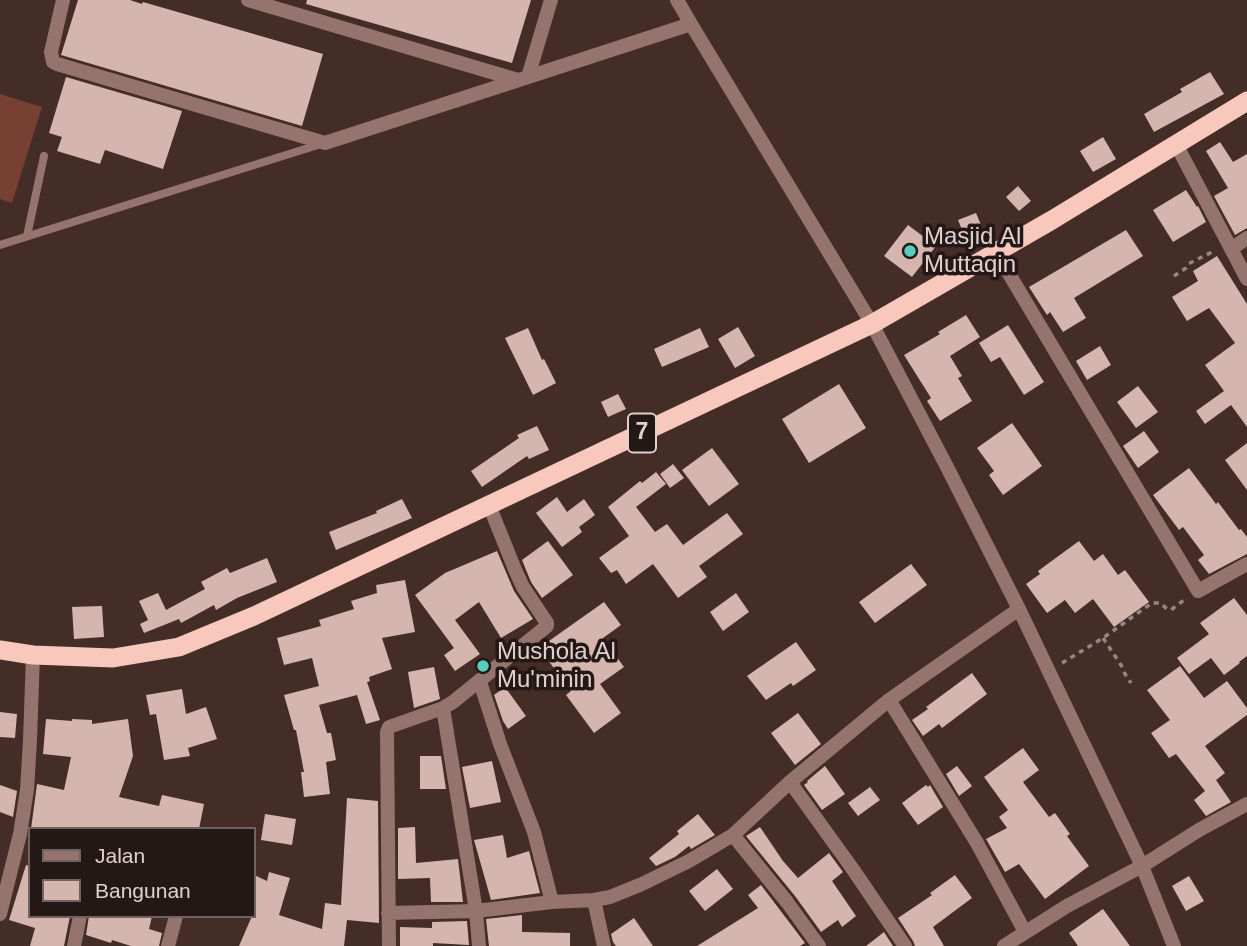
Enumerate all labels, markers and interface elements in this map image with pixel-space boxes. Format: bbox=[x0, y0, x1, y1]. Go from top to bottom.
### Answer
place label: Masjid Al Muttaqin bbox=[924, 223, 1021, 279]
marker: Masjid Al Muttaqin bbox=[902, 243, 918, 259]
road number: 7 bbox=[628, 414, 656, 452]
place label: Mushola Al Mu'minin bbox=[497, 638, 616, 694]
marker: Mushola Al Mu'minin bbox=[475, 658, 491, 674]
legend bbox=[28, 827, 256, 918]
text: Jalan bbox=[95, 844, 145, 867]
text: Bangunan bbox=[95, 879, 191, 902]

